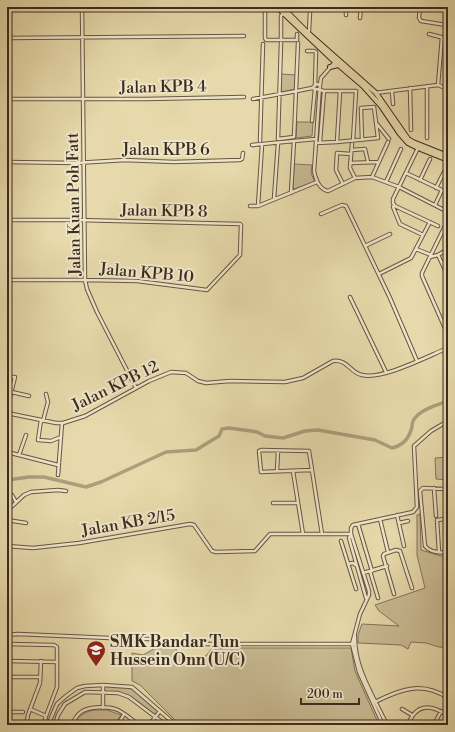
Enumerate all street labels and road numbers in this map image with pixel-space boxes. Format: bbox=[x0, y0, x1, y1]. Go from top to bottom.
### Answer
street label: Jalan KPB 4 bbox=[118, 76, 207, 98]
street label: Jalan Kuan Poh Fatt bbox=[63, 132, 85, 277]
street label: Jalan KPB 6 bbox=[121, 140, 210, 160]
street label: Jalan KPB 8 bbox=[119, 200, 208, 222]
street label: Jalan KPB 10 bbox=[98, 259, 195, 287]
street label: Jalan KPB 12 bbox=[68, 356, 162, 416]
street label: Jalan KB 2/15 bbox=[79, 505, 177, 541]

